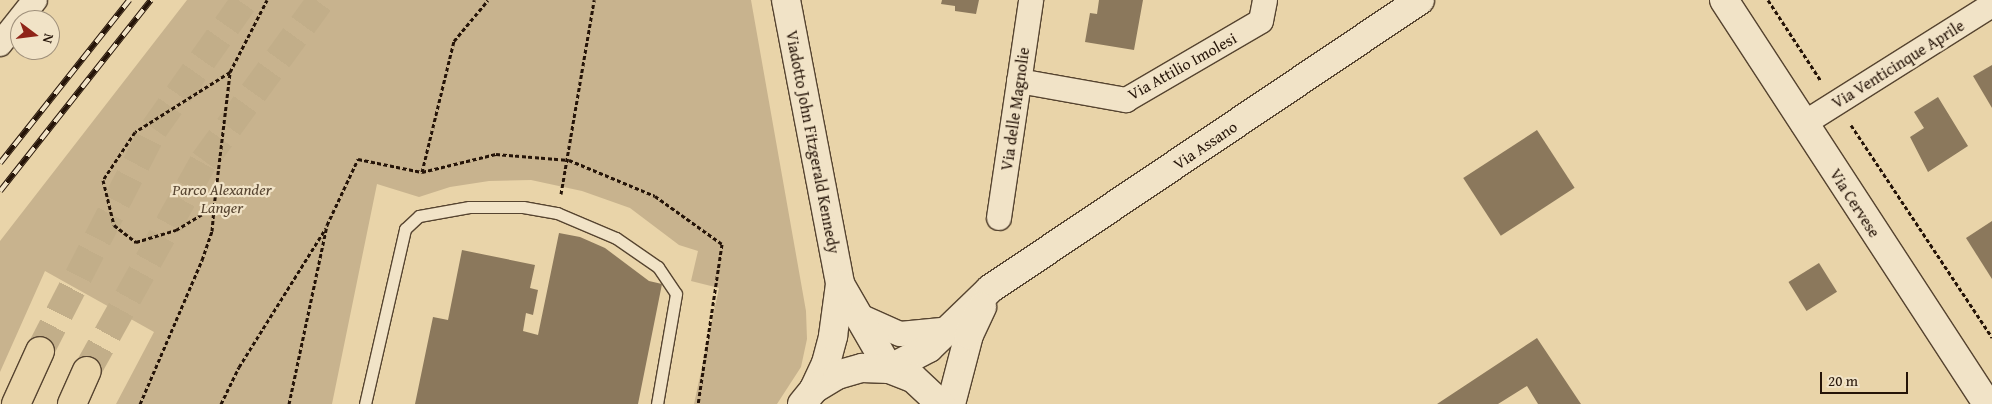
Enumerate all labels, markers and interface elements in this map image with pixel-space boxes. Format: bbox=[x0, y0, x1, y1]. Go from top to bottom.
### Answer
north arrow bbox=[10, 10, 60, 60]
street label: Via Venticinque Aprile bbox=[1828, 16, 1968, 112]
street label: Via Attilio Imolesi bbox=[1124, 28, 1240, 104]
street label: Viadotto John Fitzgerald Kennedy bbox=[782, 29, 844, 255]
text: N bbox=[38, 32, 59, 46]
street label: Via delle Magnolie bbox=[997, 46, 1033, 172]
street label: Via Assano bbox=[1169, 117, 1241, 173]
street label: Via Cervese bbox=[1826, 165, 1884, 241]
park label: Parco Alexander Langer bbox=[172, 179, 272, 217]
scale bar bbox=[1822, 362, 1910, 394]
text: 20 m bbox=[1828, 370, 1858, 391]

